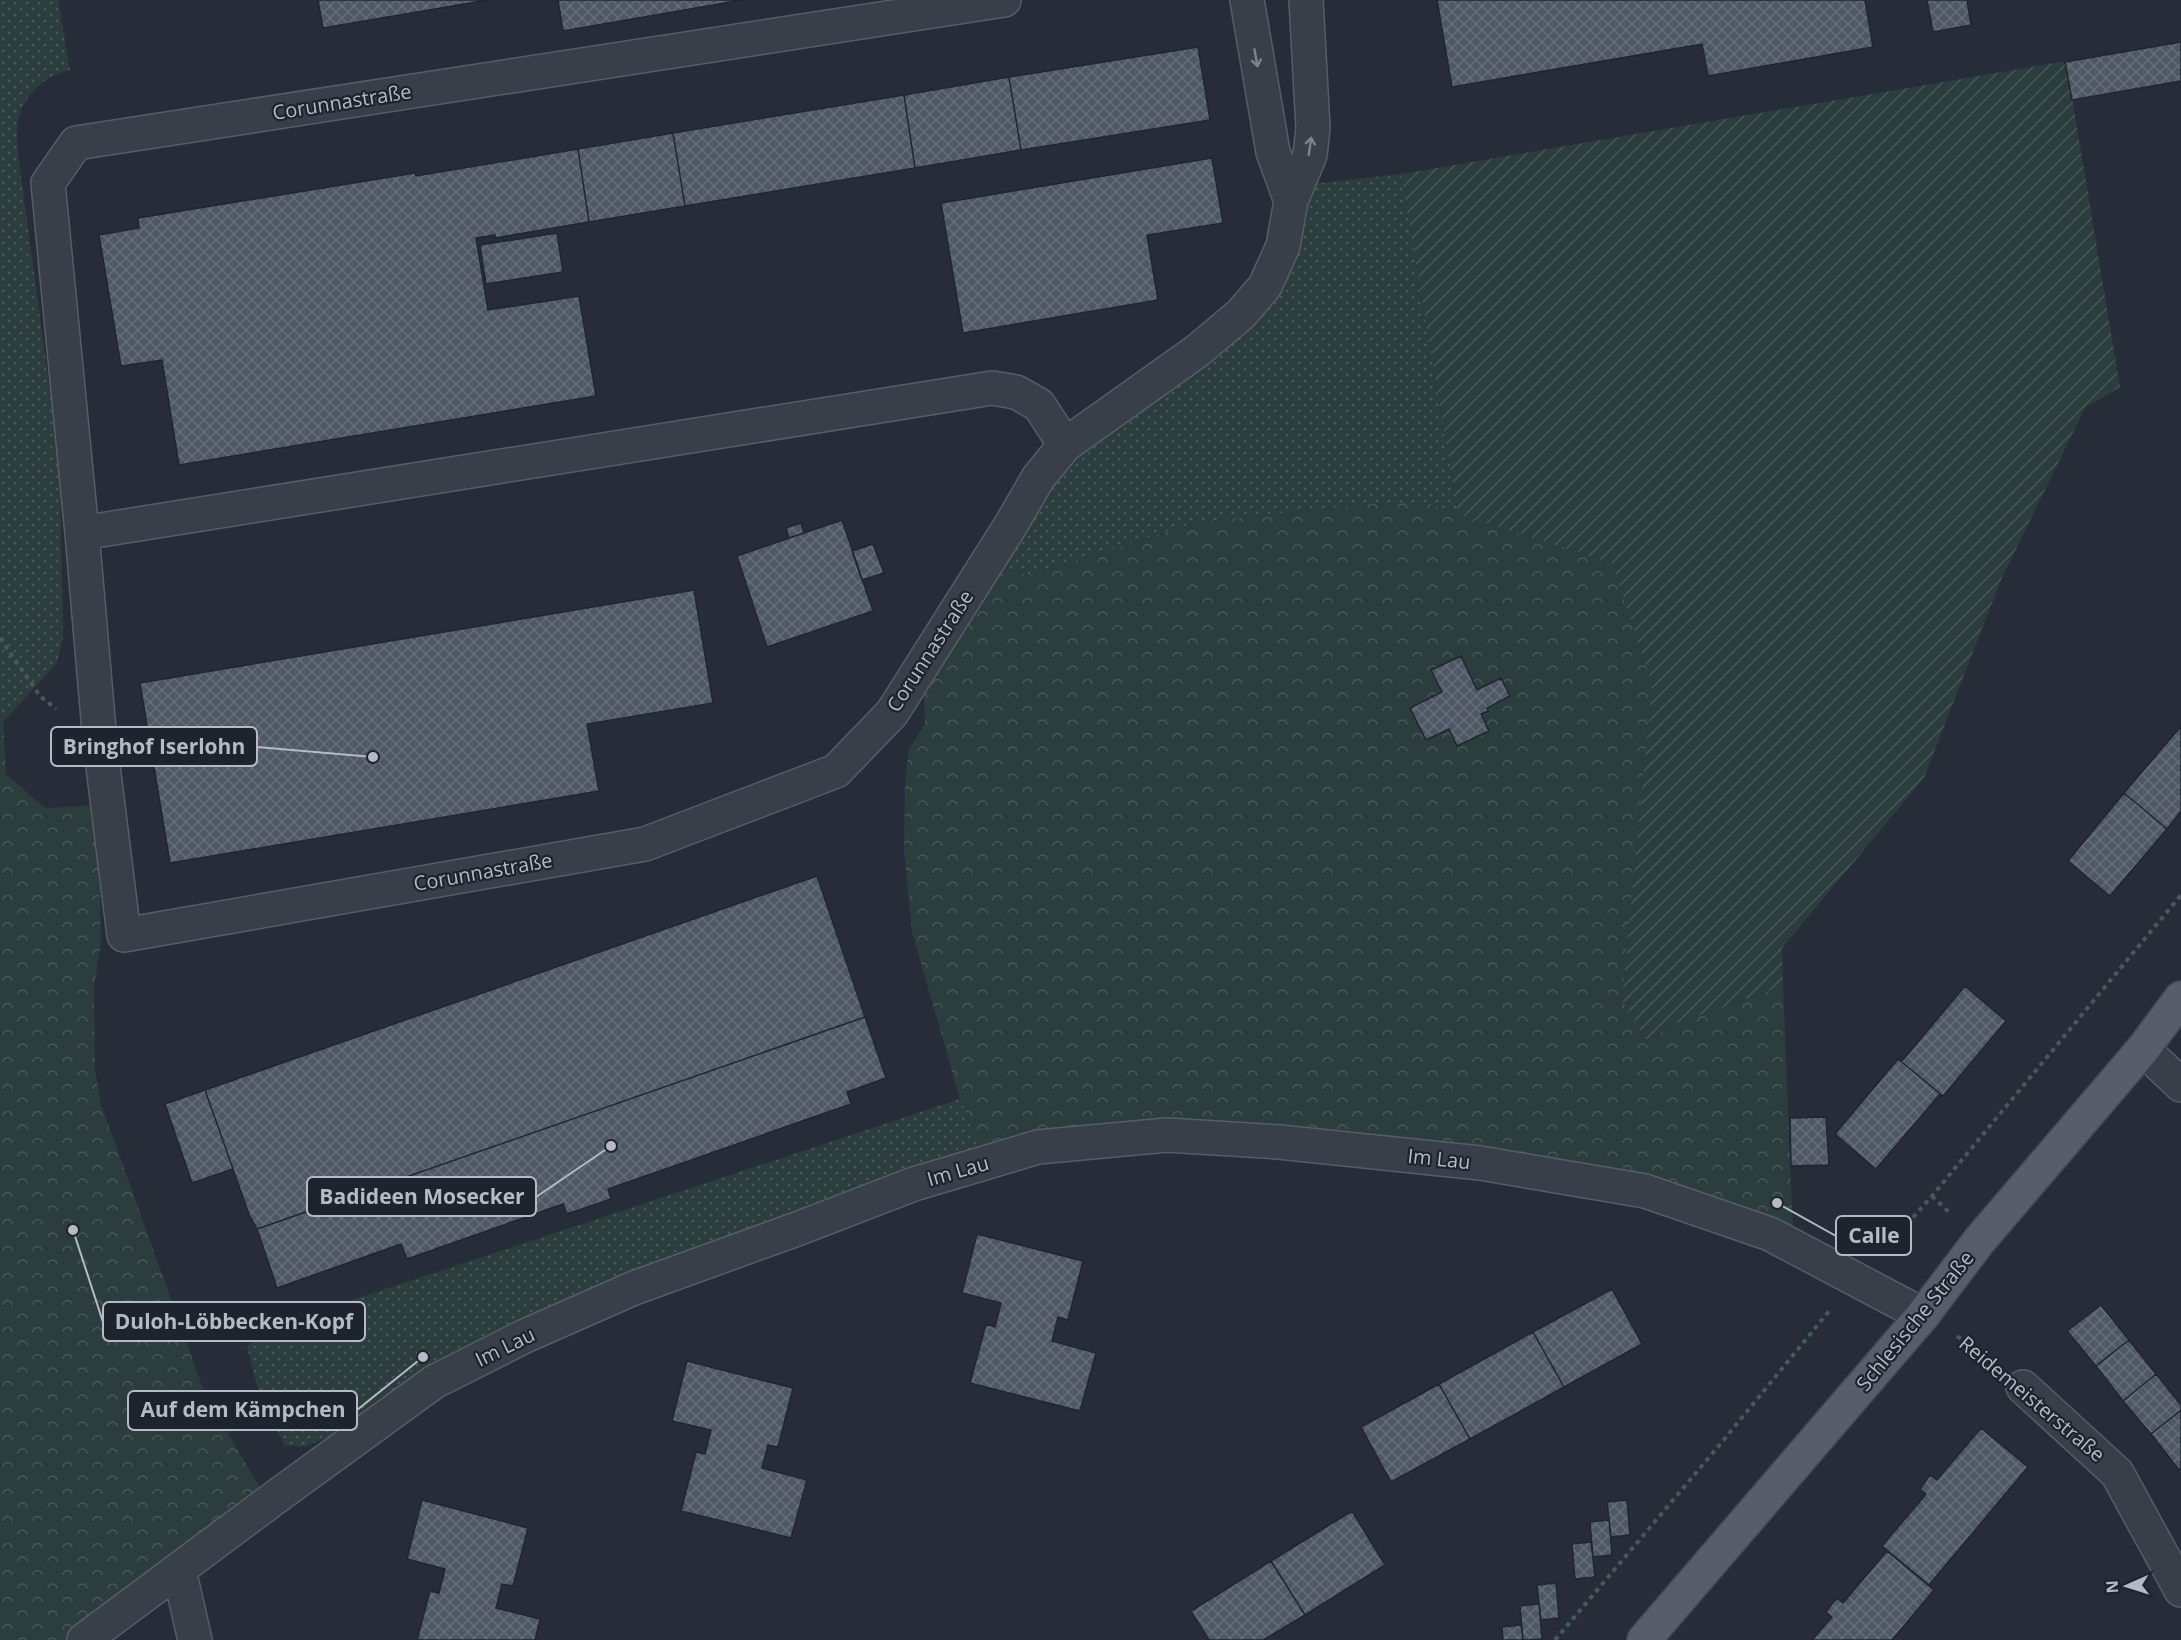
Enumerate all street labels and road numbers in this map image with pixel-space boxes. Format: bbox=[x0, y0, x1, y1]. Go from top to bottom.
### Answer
street label: Corunnastraße bbox=[271, 77, 413, 126]
street label: Corunnastraße bbox=[880, 585, 979, 717]
street label: Corunnastraße bbox=[411, 846, 554, 897]
street label: Im Lau bbox=[1406, 1142, 1472, 1175]
street label: Im Lau bbox=[924, 1149, 992, 1192]
street label: Schlesische Straße bbox=[1850, 1245, 1979, 1396]
street label: Im Lau bbox=[470, 1321, 539, 1373]
street label: Reidemeisterstraße bbox=[1954, 1330, 2111, 1468]

